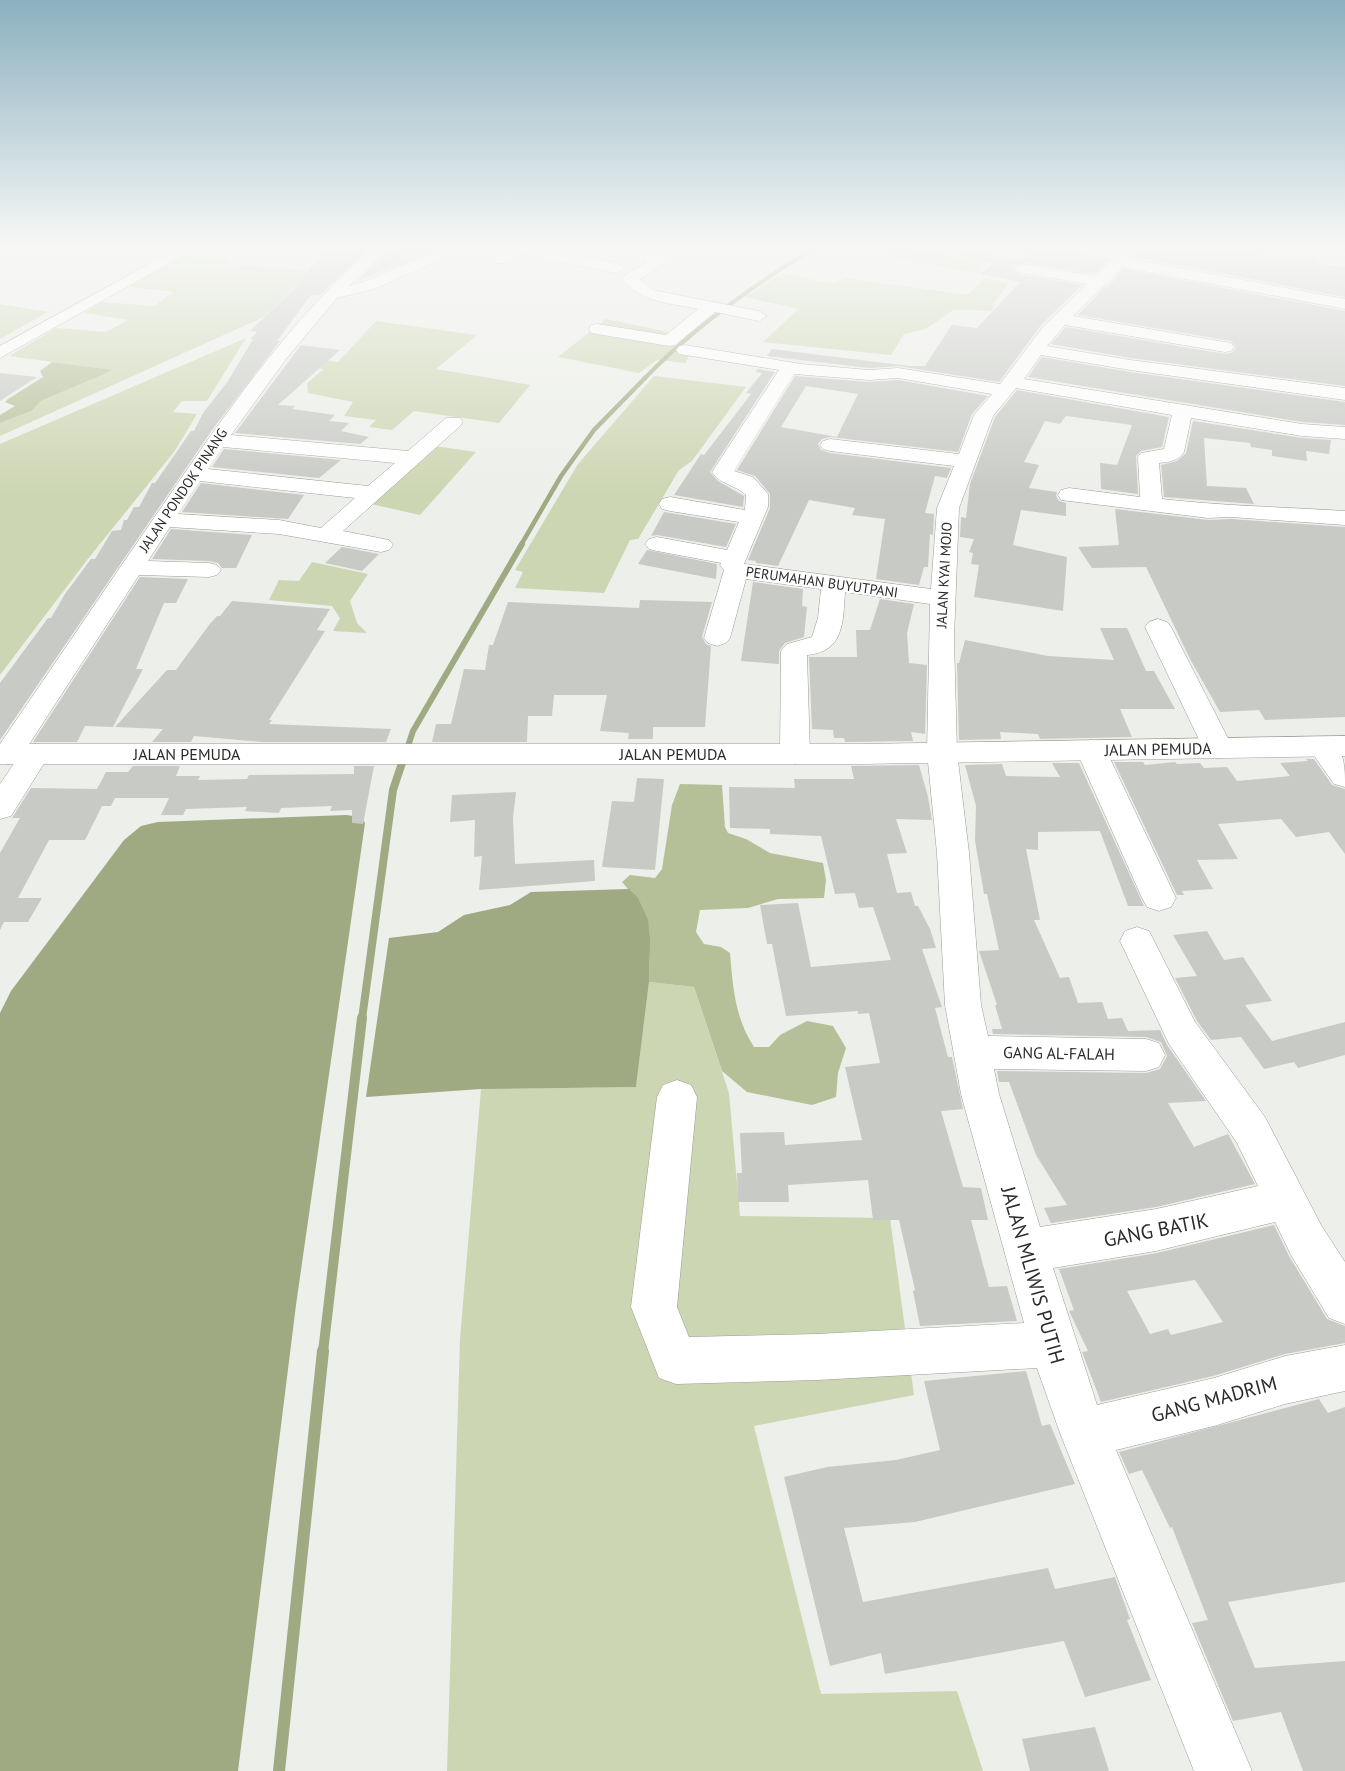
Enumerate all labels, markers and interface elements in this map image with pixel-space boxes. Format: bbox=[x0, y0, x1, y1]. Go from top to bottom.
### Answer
street label: JALAN PONDOK PINANG bbox=[134, 425, 231, 556]
street label: JALAN KYAI MOJO bbox=[932, 521, 956, 630]
street label: PERUMAHAN BUYUTPANI bbox=[745, 562, 899, 602]
street label: JALAN PEMUDA bbox=[1103, 738, 1212, 760]
street label: JALAN PEMUDA bbox=[133, 744, 241, 764]
street label: JALAN PEMUDA bbox=[619, 744, 727, 764]
street label: GANG AL-FALAH bbox=[1003, 1042, 1115, 1064]
street label: JALAN MLIWIS PUTIH bbox=[995, 1182, 1071, 1367]
street label: GANG BATIK bbox=[1101, 1207, 1211, 1253]
street label: GANG MADRIM bbox=[1148, 1370, 1280, 1428]

